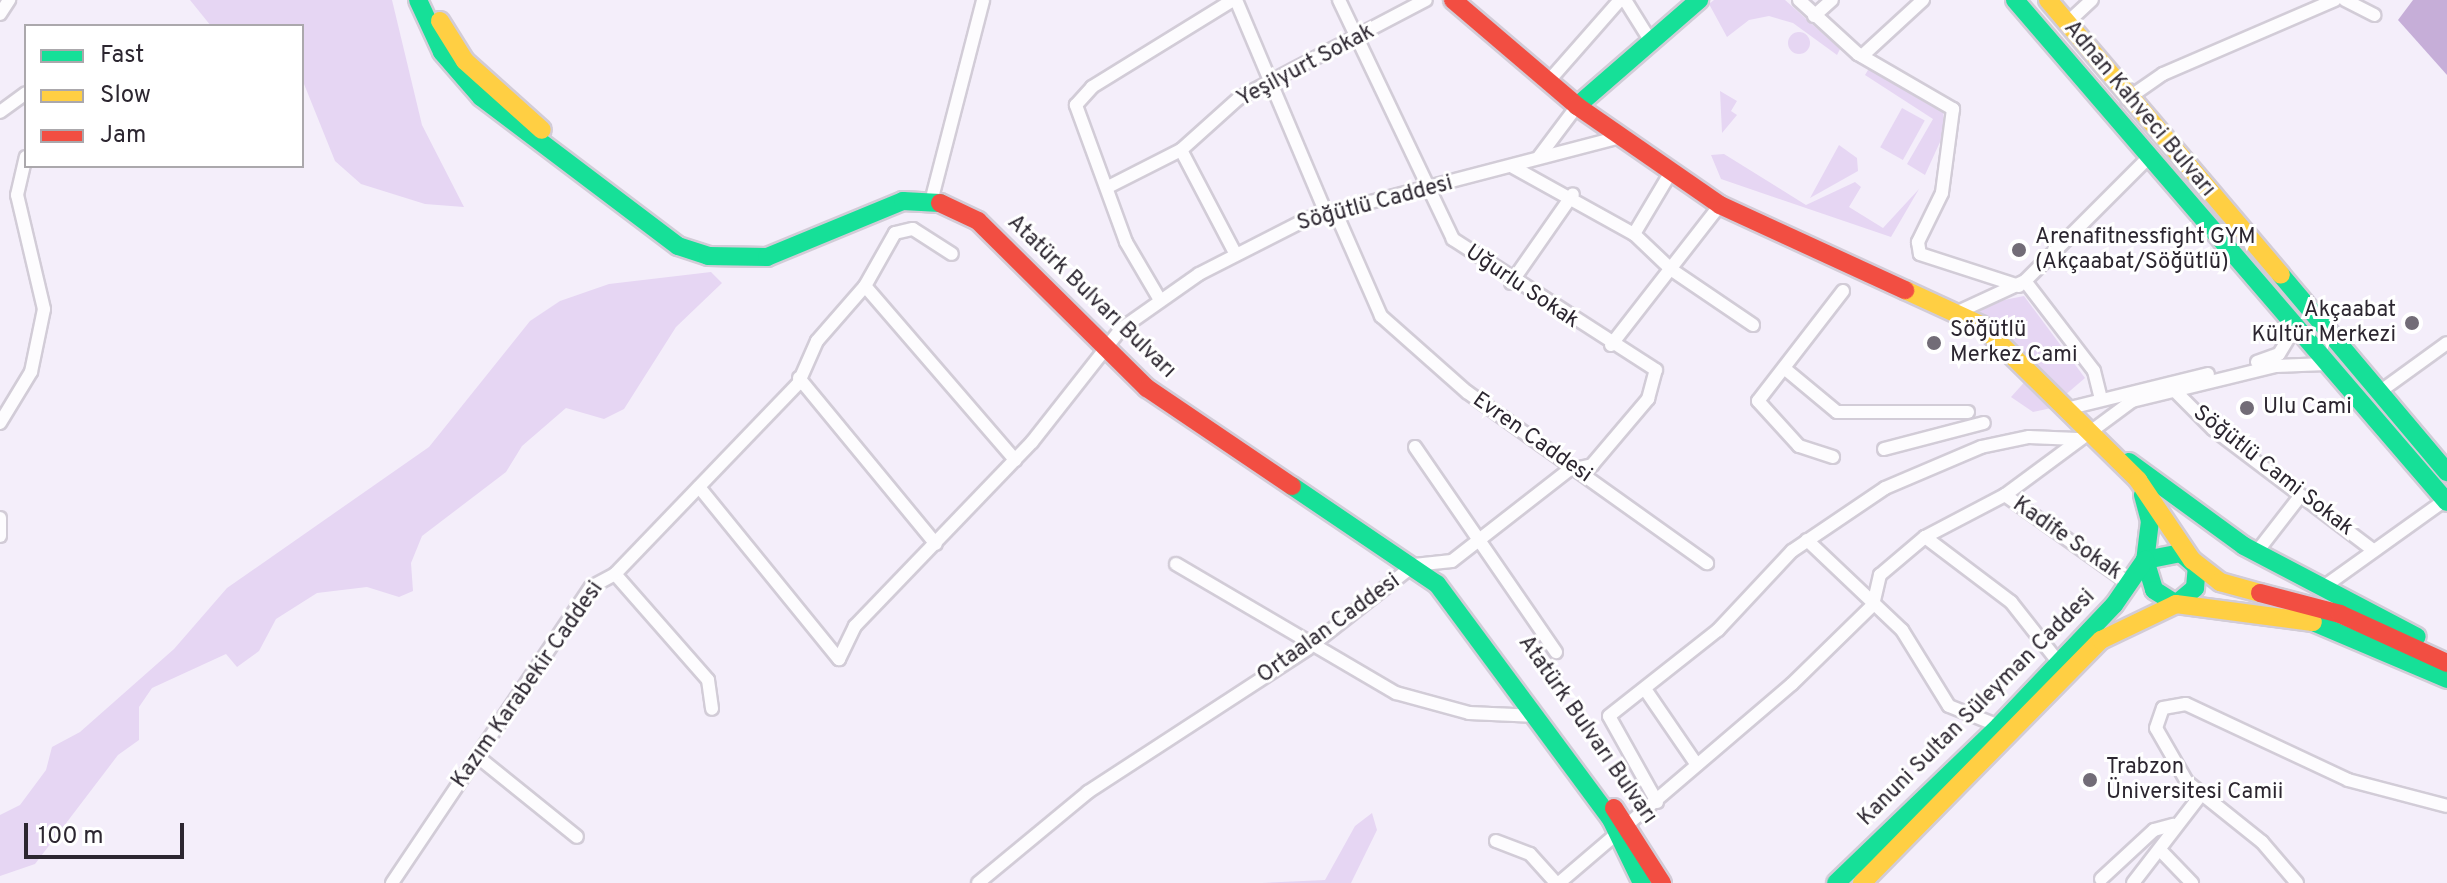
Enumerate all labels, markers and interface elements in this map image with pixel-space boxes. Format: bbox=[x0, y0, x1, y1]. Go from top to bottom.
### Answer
street label: Adnan Kahveci Bulvarı bbox=[2058, 16, 2220, 202]
street label: Yeşilyurt Sokak bbox=[1233, 19, 1379, 113]
legend bbox=[24, 24, 304, 168]
text: Fast bbox=[100, 41, 144, 71]
text: Slow bbox=[100, 81, 151, 111]
text: Jam bbox=[100, 121, 146, 151]
street label: Söğütlü Caddesi bbox=[1294, 171, 1456, 237]
street label: Atatürk Bulvarı Bulvarı bbox=[1001, 210, 1181, 384]
place label: Arenafitnessfight GYM (Akçaabat/Söğütlü) bbox=[2035, 224, 2256, 276]
street label: Uğurlu Sokak bbox=[1460, 239, 1584, 335]
marker: Arenafitnessfight GYM (Akçaabat/Söğütlü) bbox=[2010, 241, 2028, 259]
place label: Akçaabat Kültür Merkezi bbox=[2251, 297, 2396, 348]
marker: Akçaabat Kültür Merkezi bbox=[2403, 314, 2421, 332]
place label: Söğütlü Merkez Cami bbox=[1950, 317, 2077, 368]
marker: Söğütlü Merkez Cami bbox=[1925, 334, 1943, 352]
street label: Evren Caddesi bbox=[1467, 387, 1597, 489]
place label: Ulu Cami bbox=[2263, 395, 2352, 421]
marker: Ulu Cami bbox=[2238, 399, 2256, 417]
street label: Söğütlü Cami Sokak bbox=[2187, 400, 2359, 542]
street label: Kadife Sokak bbox=[2007, 492, 2127, 586]
street label: Ortaalan Caddesi bbox=[1252, 568, 1406, 690]
street label: Kazım Karabekir Caddesi bbox=[447, 577, 609, 793]
street label: Kanuni Sultan Süleyman Caddesi bbox=[1853, 584, 2101, 832]
street label: Atatürk Bulvarı Bulvarı bbox=[1512, 631, 1662, 829]
place label: Trabzon Üniversitesi Camii bbox=[2106, 754, 2283, 806]
marker: Trabzon Üniversitesi Camii bbox=[2081, 771, 2099, 789]
scale bar bbox=[28, 807, 188, 857]
text: 100 m bbox=[38, 822, 104, 852]

